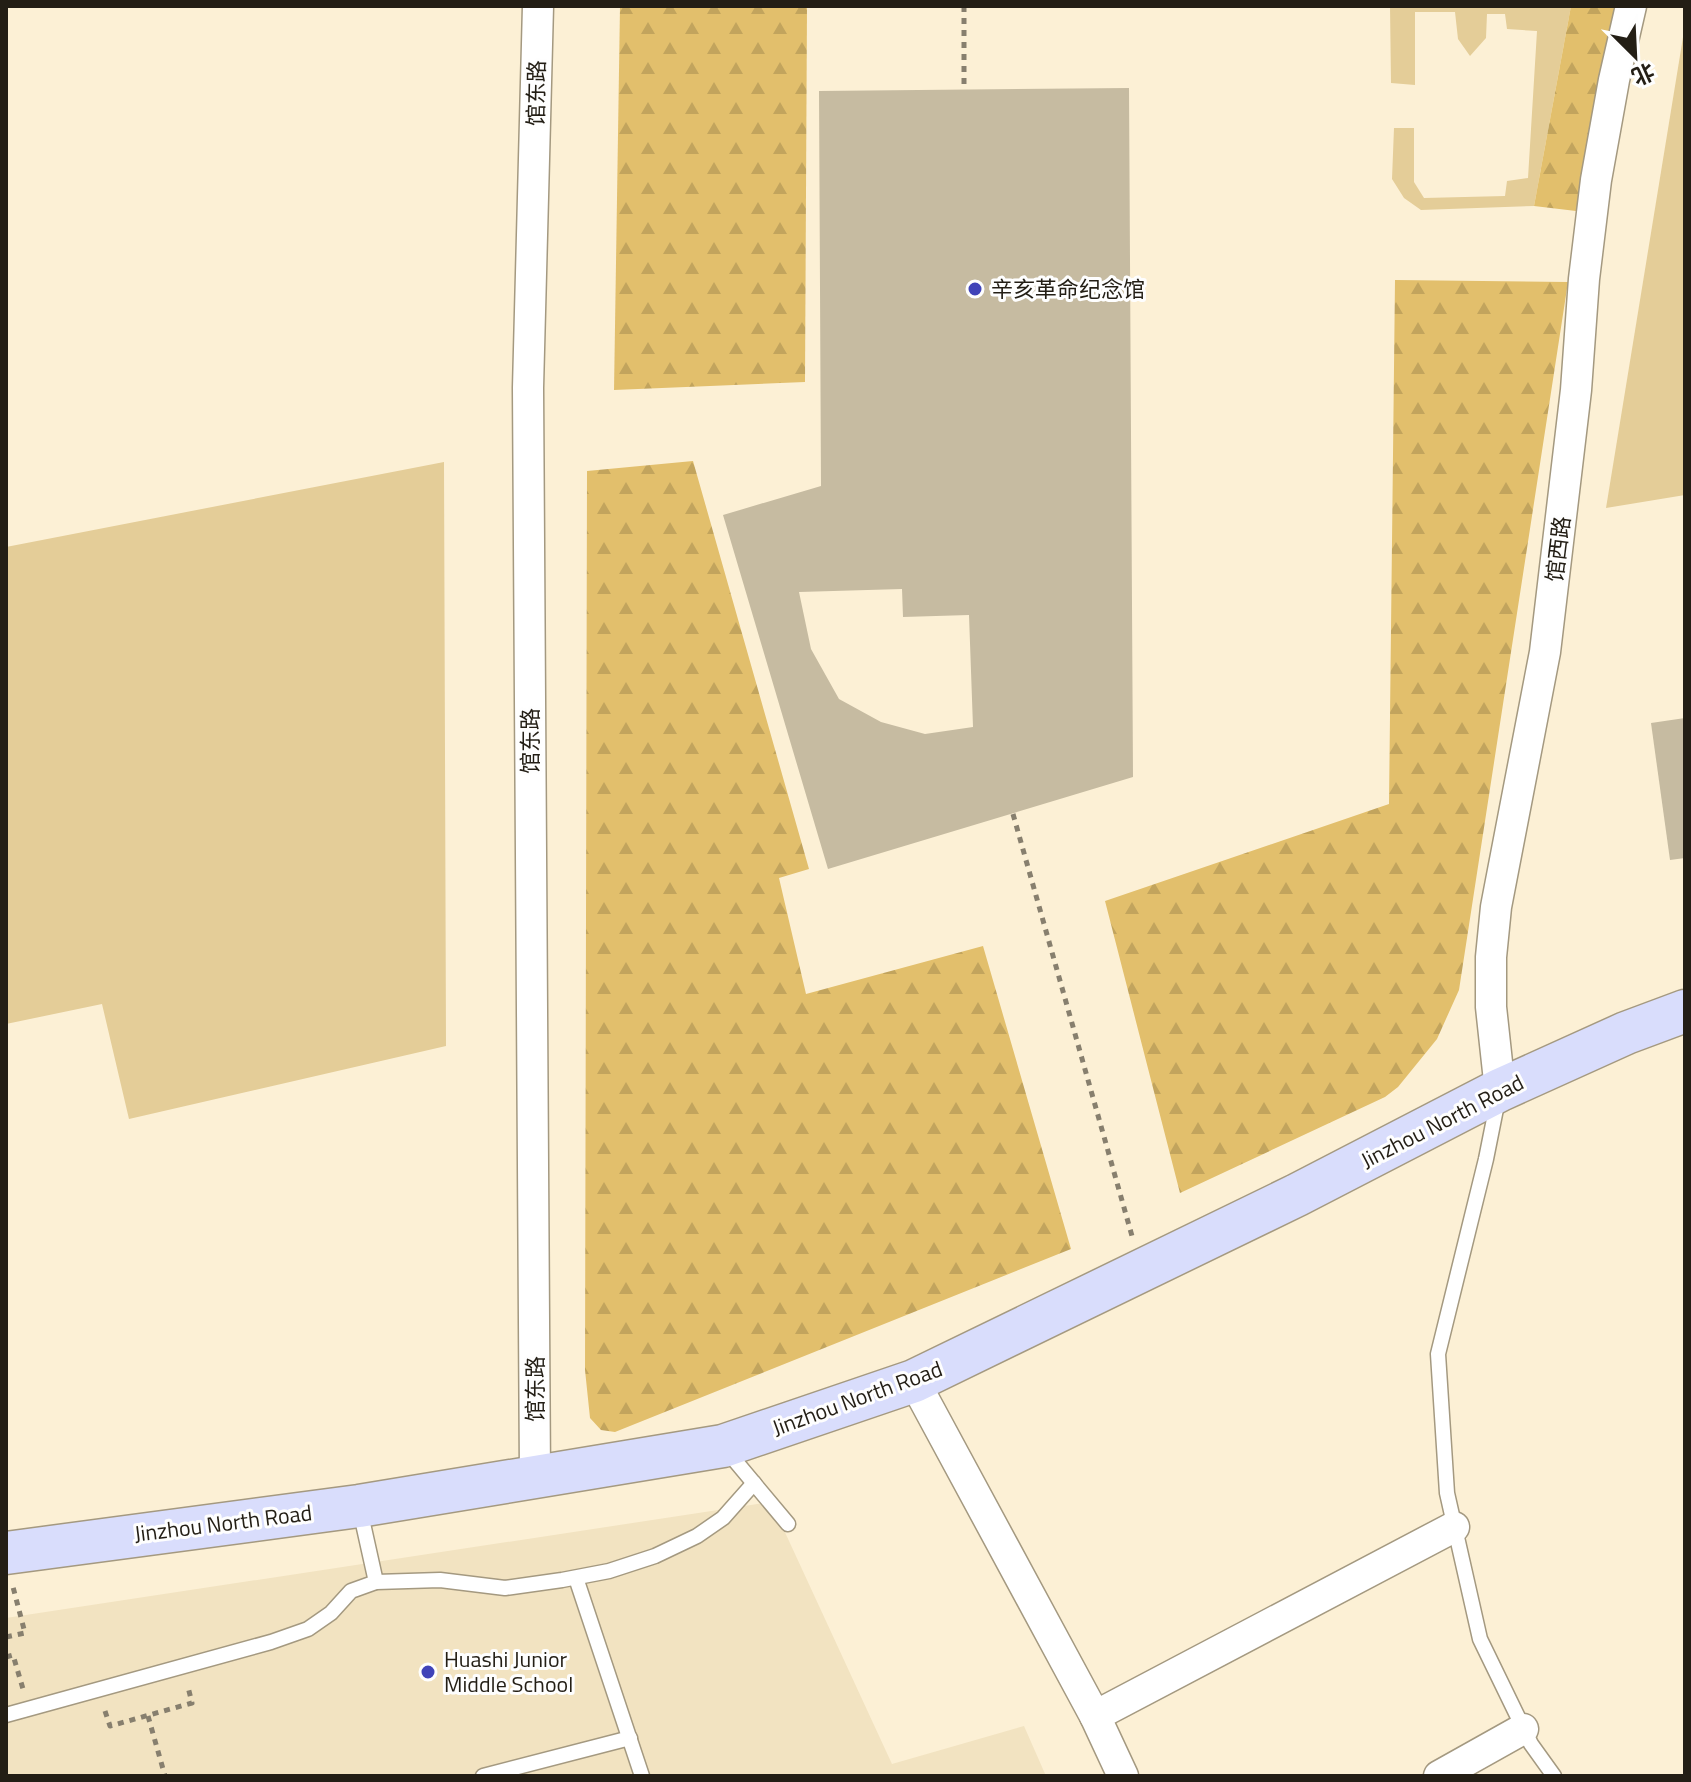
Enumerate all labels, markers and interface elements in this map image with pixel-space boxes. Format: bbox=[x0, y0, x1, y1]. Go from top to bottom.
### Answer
north arrow bbox=[1595, 16, 1675, 96]
text: 北 bbox=[1626, 54, 1660, 94]
street label: 馆东路 bbox=[518, 60, 554, 126]
place label: 辛亥革命纪念馆 bbox=[991, 272, 1145, 306]
marker: 辛亥革命纪念馆 bbox=[966, 280, 984, 298]
street label: 馆西路 bbox=[1537, 514, 1579, 584]
street label: 馆东路 bbox=[513, 708, 547, 774]
street label: Jinzhou North Road bbox=[1355, 1065, 1529, 1177]
street label: Jinzhou North Road bbox=[767, 1351, 947, 1445]
street label: 馆东路 bbox=[518, 1356, 552, 1422]
street label: Jinzhou North Road bbox=[132, 1495, 314, 1551]
place label: Huashi Junior Middle School bbox=[444, 1642, 573, 1701]
marker: Huashi Junior Middle School bbox=[419, 1663, 437, 1681]

